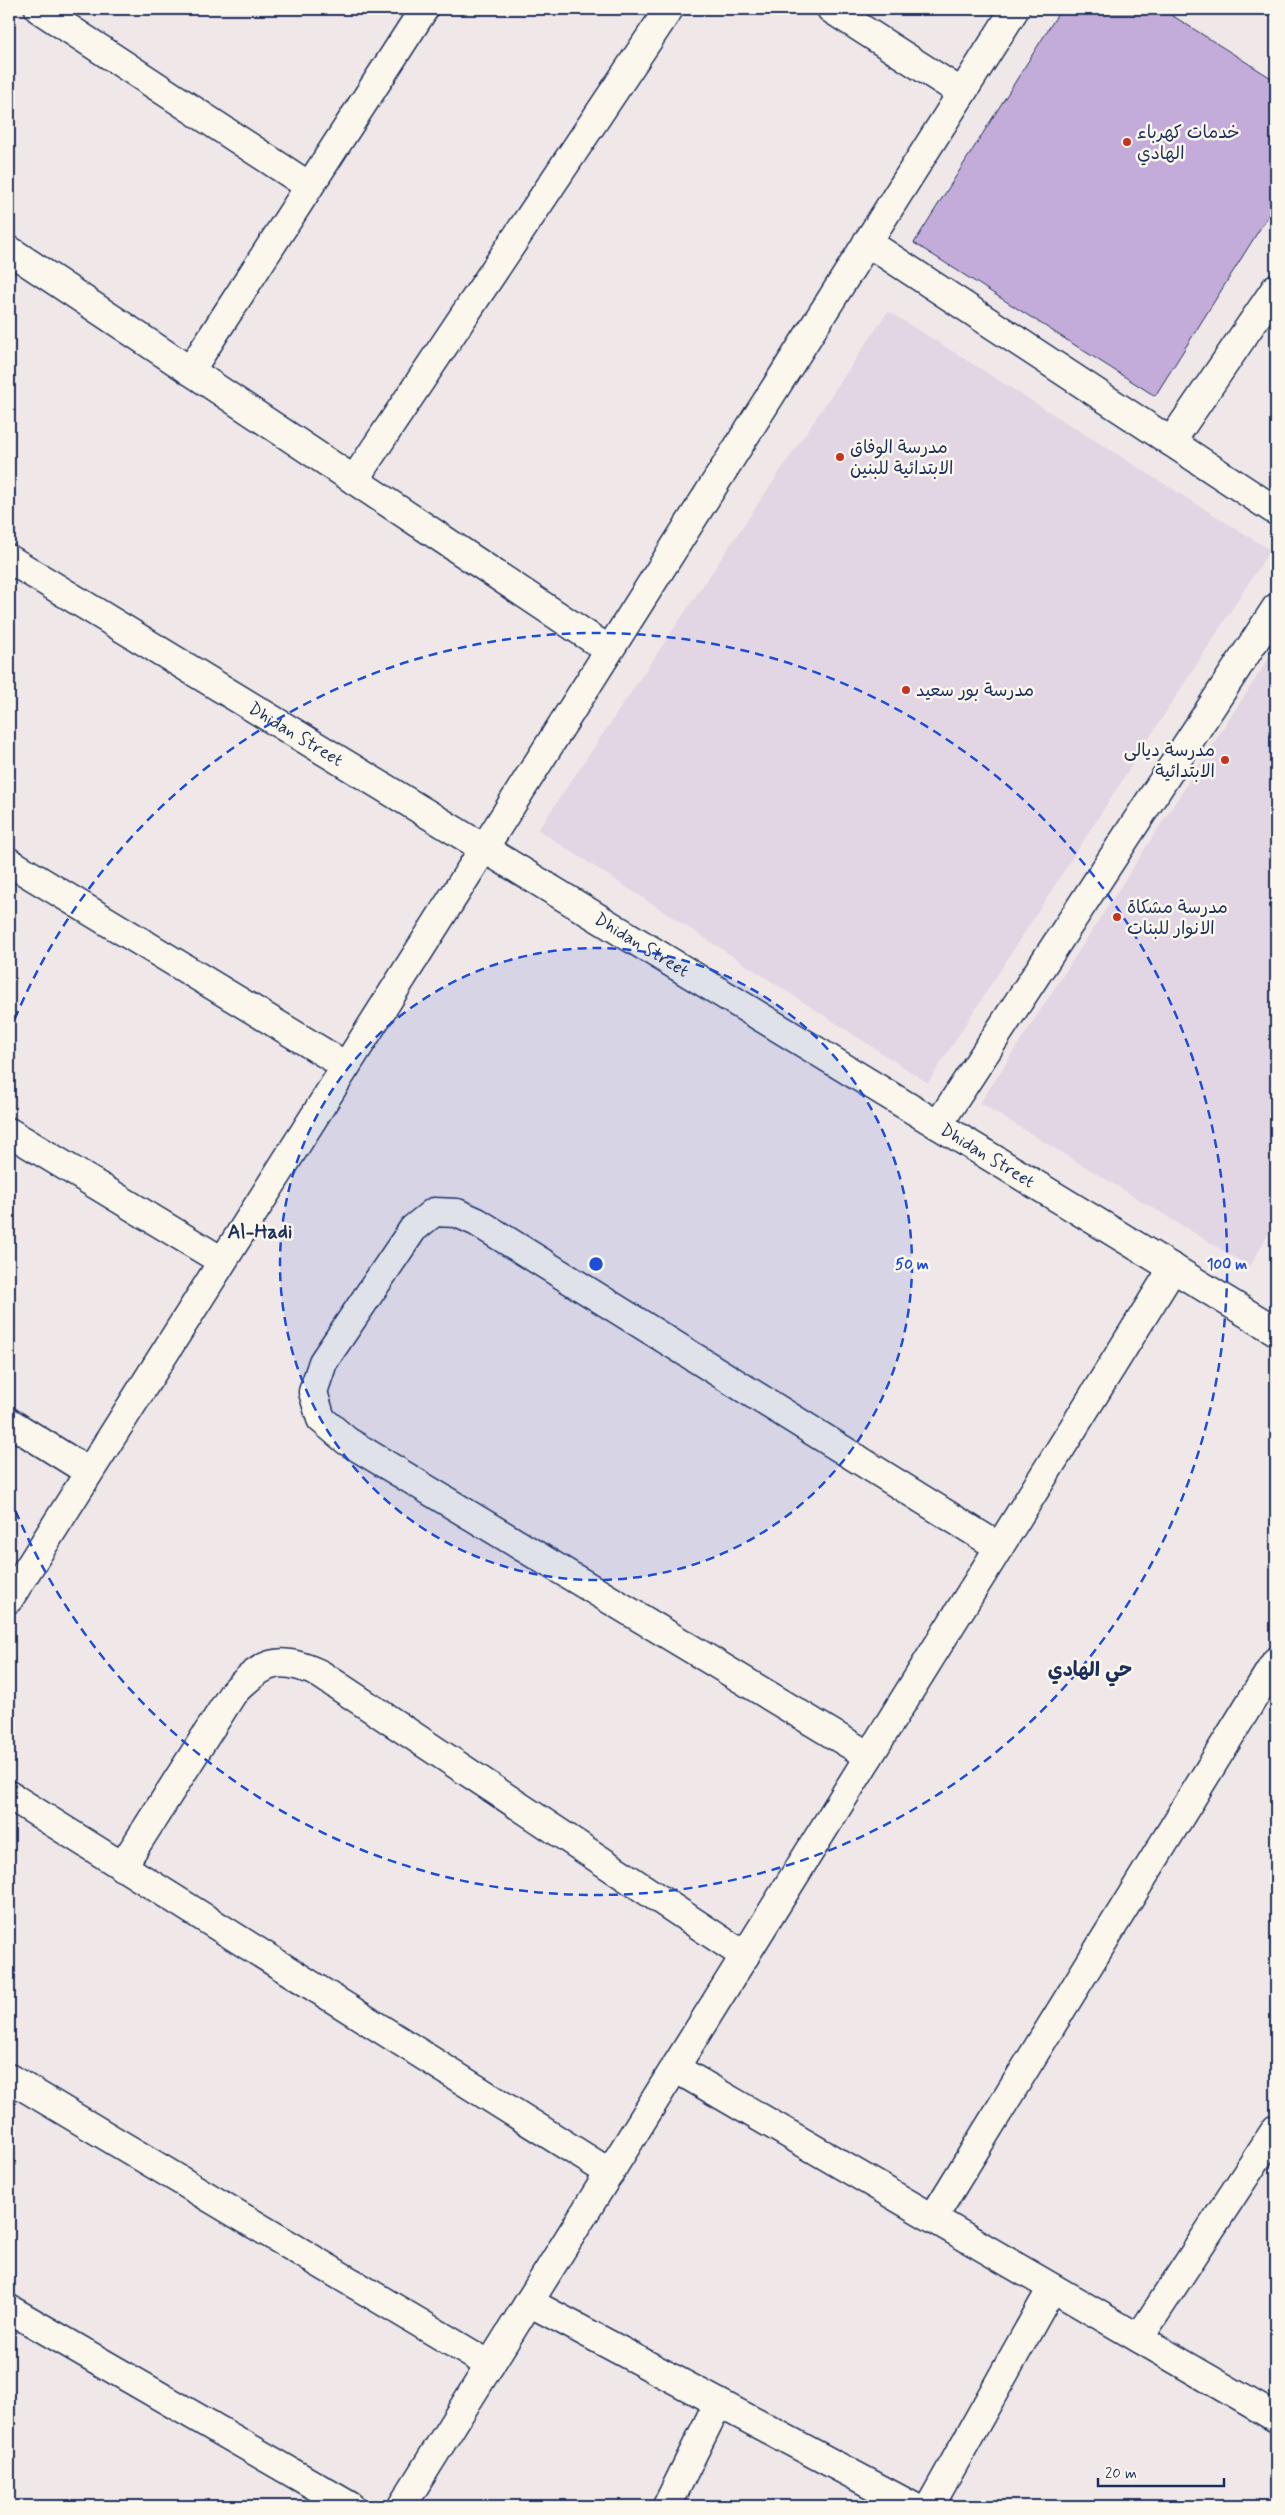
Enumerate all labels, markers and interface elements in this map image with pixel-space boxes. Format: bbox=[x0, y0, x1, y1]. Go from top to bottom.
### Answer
place label: خدمات كهرباء الهادي bbox=[1137, 121, 1240, 166]
marker: خدمات كهرباء الهادي bbox=[1121, 136, 1133, 148]
place label: مدرسة الوفاق الابتدائية للبنين bbox=[850, 436, 953, 481]
marker: مدرسة الوفاق الابتدائية للبنين bbox=[834, 451, 846, 463]
place label: مدرسة بور سعيد bbox=[916, 679, 1034, 703]
marker: مدرسة بور سعيد bbox=[900, 684, 912, 696]
street label: Dhidan Street bbox=[244, 697, 347, 773]
place label: مدرسة ديالى الابتدائية bbox=[1124, 739, 1215, 784]
marker: مدرسة ديالى الابتدائية bbox=[1219, 754, 1231, 766]
place label: مدرسة مشكاة الانوار للبنات bbox=[1127, 896, 1228, 941]
street label: Dhidan Street bbox=[589, 907, 693, 984]
marker: مدرسة مشكاة الانوار للبنات bbox=[1111, 911, 1123, 923]
street label: Dhidan Street bbox=[935, 1118, 1039, 1194]
district label: Al-Hadi bbox=[227, 1219, 293, 1246]
centre of rings bbox=[587, 1255, 605, 1273]
text: 50 m bbox=[895, 1255, 929, 1275]
text: 100 m bbox=[1207, 1255, 1247, 1275]
district label: حي الهادي bbox=[1048, 1657, 1132, 1687]
scale bar bbox=[1098, 2455, 1224, 2487]
text: 20 m bbox=[1105, 2464, 1137, 2484]

